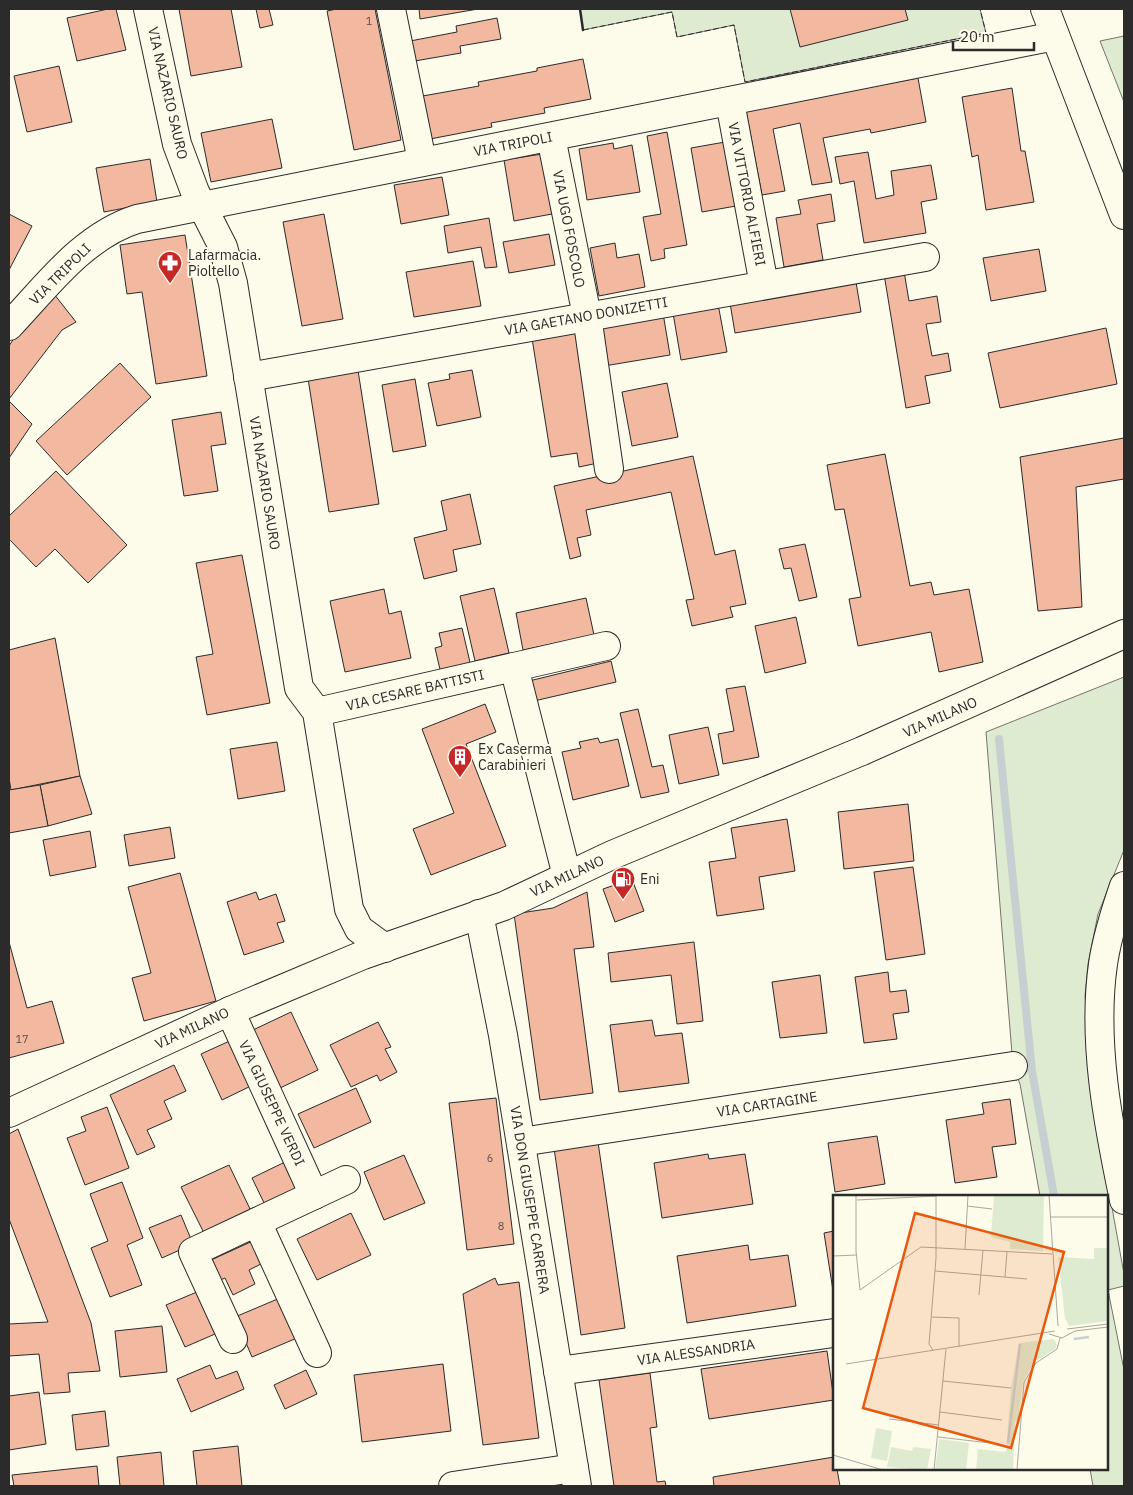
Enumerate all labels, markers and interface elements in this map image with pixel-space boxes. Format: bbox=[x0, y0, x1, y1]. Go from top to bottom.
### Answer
house number: 1 bbox=[366, 14, 373, 28]
scale bar bbox=[953, 20, 1034, 52]
street label: VIA NAZARIO SAURO bbox=[144, 25, 192, 161]
text: 20 m bbox=[960, 27, 995, 46]
street label: VIA VITTORIO ALFIERI bbox=[724, 120, 770, 268]
street label: VIA TRIPOLI bbox=[472, 128, 554, 160]
street label: VIA UGO FOSCOLO bbox=[549, 169, 589, 289]
street label: VIA TRIPOLI bbox=[25, 239, 95, 309]
place label: Lafarmacia. Pioltello bbox=[188, 246, 261, 280]
pharmacy icon: Lafarmacia. Pioltello bbox=[157, 250, 183, 284]
street label: VIA GAETANO DONIZETTI bbox=[503, 293, 669, 339]
street label: VIA NAZARIO SAURO bbox=[246, 415, 284, 551]
street label: VIA CESARE BATTISTI bbox=[344, 665, 486, 715]
street label: VIA MILANO bbox=[900, 693, 980, 741]
place label: Ex Caserma Carabinieri bbox=[478, 740, 553, 774]
building icon: Ex Caserma Carabinieri bbox=[447, 744, 473, 778]
street label: VIA MILANO bbox=[527, 851, 607, 901]
fuel station icon: Eni bbox=[610, 866, 636, 900]
place label: Eni bbox=[640, 870, 660, 888]
street label: VIA MILANO bbox=[152, 1003, 232, 1053]
house number: 17 bbox=[15, 1032, 29, 1046]
street label: VIA GIUSEPPE VERDI bbox=[235, 1037, 309, 1169]
street label: VIA CARTAGINE bbox=[715, 1087, 819, 1121]
street label: VIA DON GIUSEPPE CARRERA bbox=[506, 1105, 554, 1295]
house number: 6 bbox=[487, 1151, 493, 1165]
inset map bbox=[833, 1195, 1108, 1470]
house number: 8 bbox=[498, 1219, 504, 1233]
street label: VIA ALESSANDRIA bbox=[636, 1335, 756, 1369]

